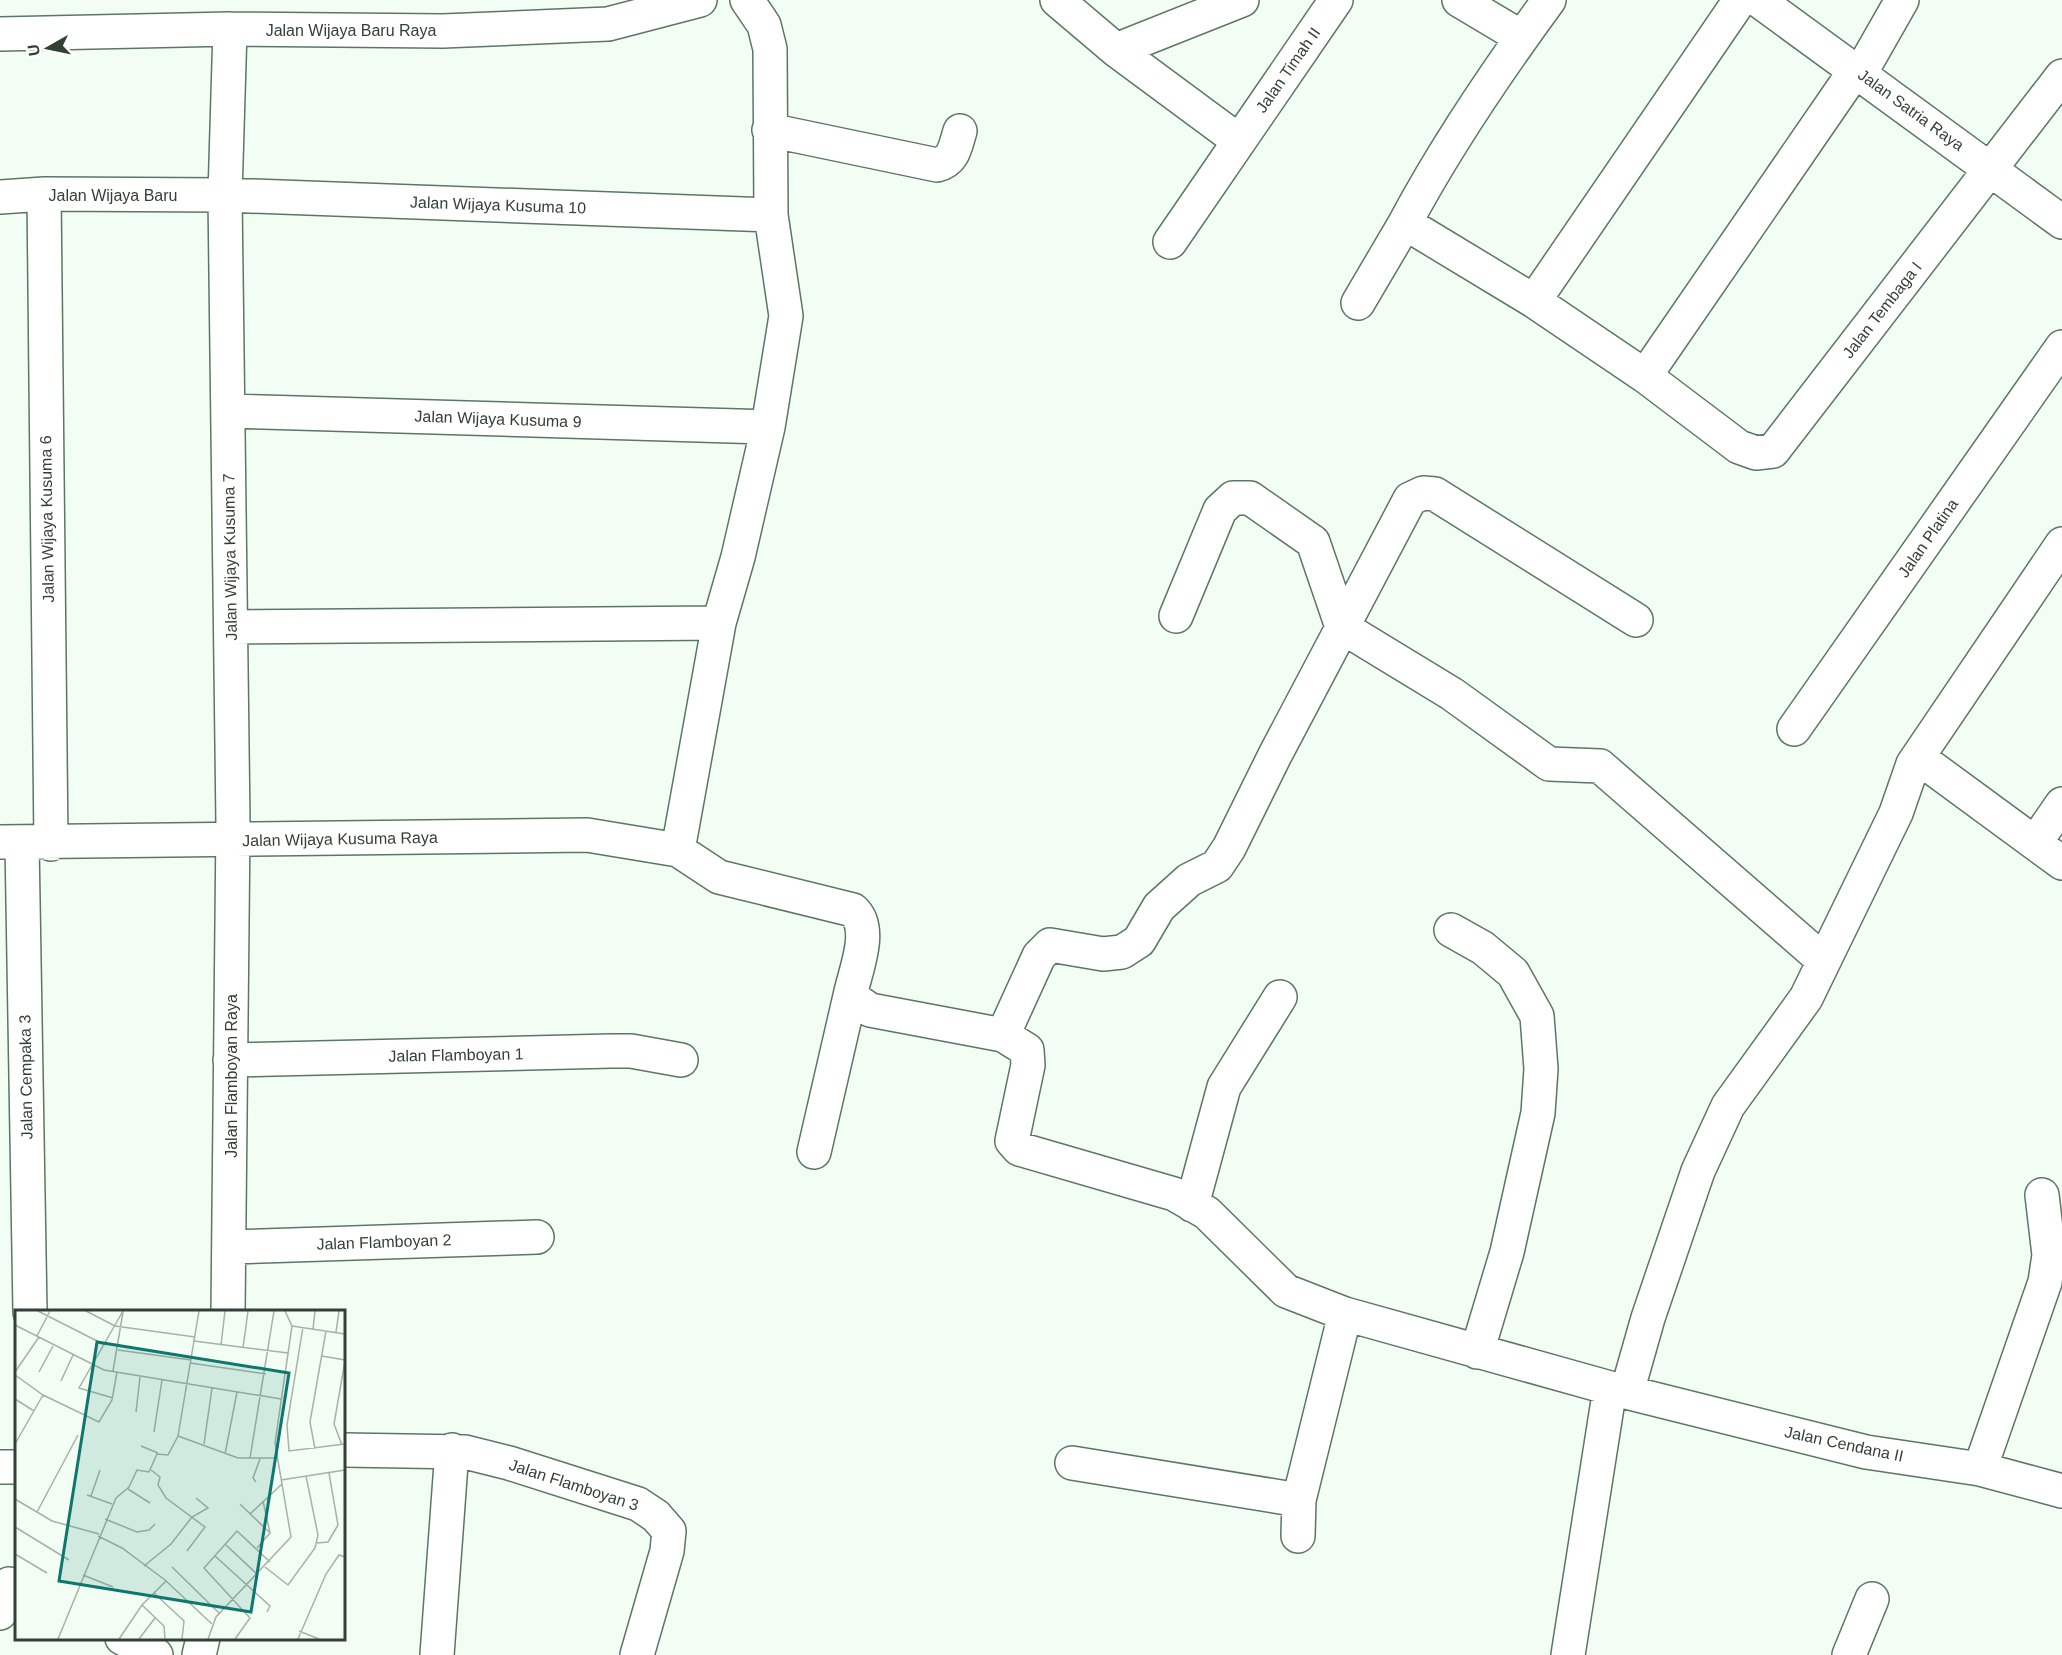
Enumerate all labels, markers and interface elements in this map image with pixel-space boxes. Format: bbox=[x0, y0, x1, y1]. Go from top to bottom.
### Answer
north arrow bbox=[18, 18, 78, 78]
street label: Jalan Wijaya Baru Raya bbox=[266, 22, 436, 39]
street label: Jalan Timah II bbox=[1252, 24, 1324, 116]
text: U bbox=[24, 43, 43, 57]
street label: Jalan Satria Raya bbox=[1855, 66, 1967, 154]
street label: Jalan Wijaya Baru bbox=[49, 187, 177, 204]
street label: Jalan Wijaya Kusuma 10 bbox=[410, 193, 586, 217]
street label: Jalan Tembaga I bbox=[1839, 259, 1925, 361]
street label: Jalan Wijaya Kusuma 9 bbox=[414, 408, 582, 430]
street label: Jalan Wijaya Kusuma 6 bbox=[37, 435, 57, 603]
street label: Jalan Wijaya Kusuma 7 bbox=[220, 473, 240, 641]
street label: Jalan Platina bbox=[1895, 496, 1961, 580]
street label: Jalan Wijaya Kusuma Raya bbox=[242, 829, 438, 849]
street label: Jalan Flamboyan Raya bbox=[223, 994, 240, 1158]
street label: Jalan Cempaka 3 bbox=[16, 1015, 36, 1139]
street label: Jalan Flamboyan 1 bbox=[388, 1045, 524, 1065]
street label: Jalan Flamboyan 2 bbox=[316, 1231, 452, 1253]
inset map bbox=[15, 1310, 345, 1640]
street label: Jalan Cendana II bbox=[1783, 1423, 1905, 1465]
street label: Jalan Flamboyan 3 bbox=[507, 1456, 641, 1514]

